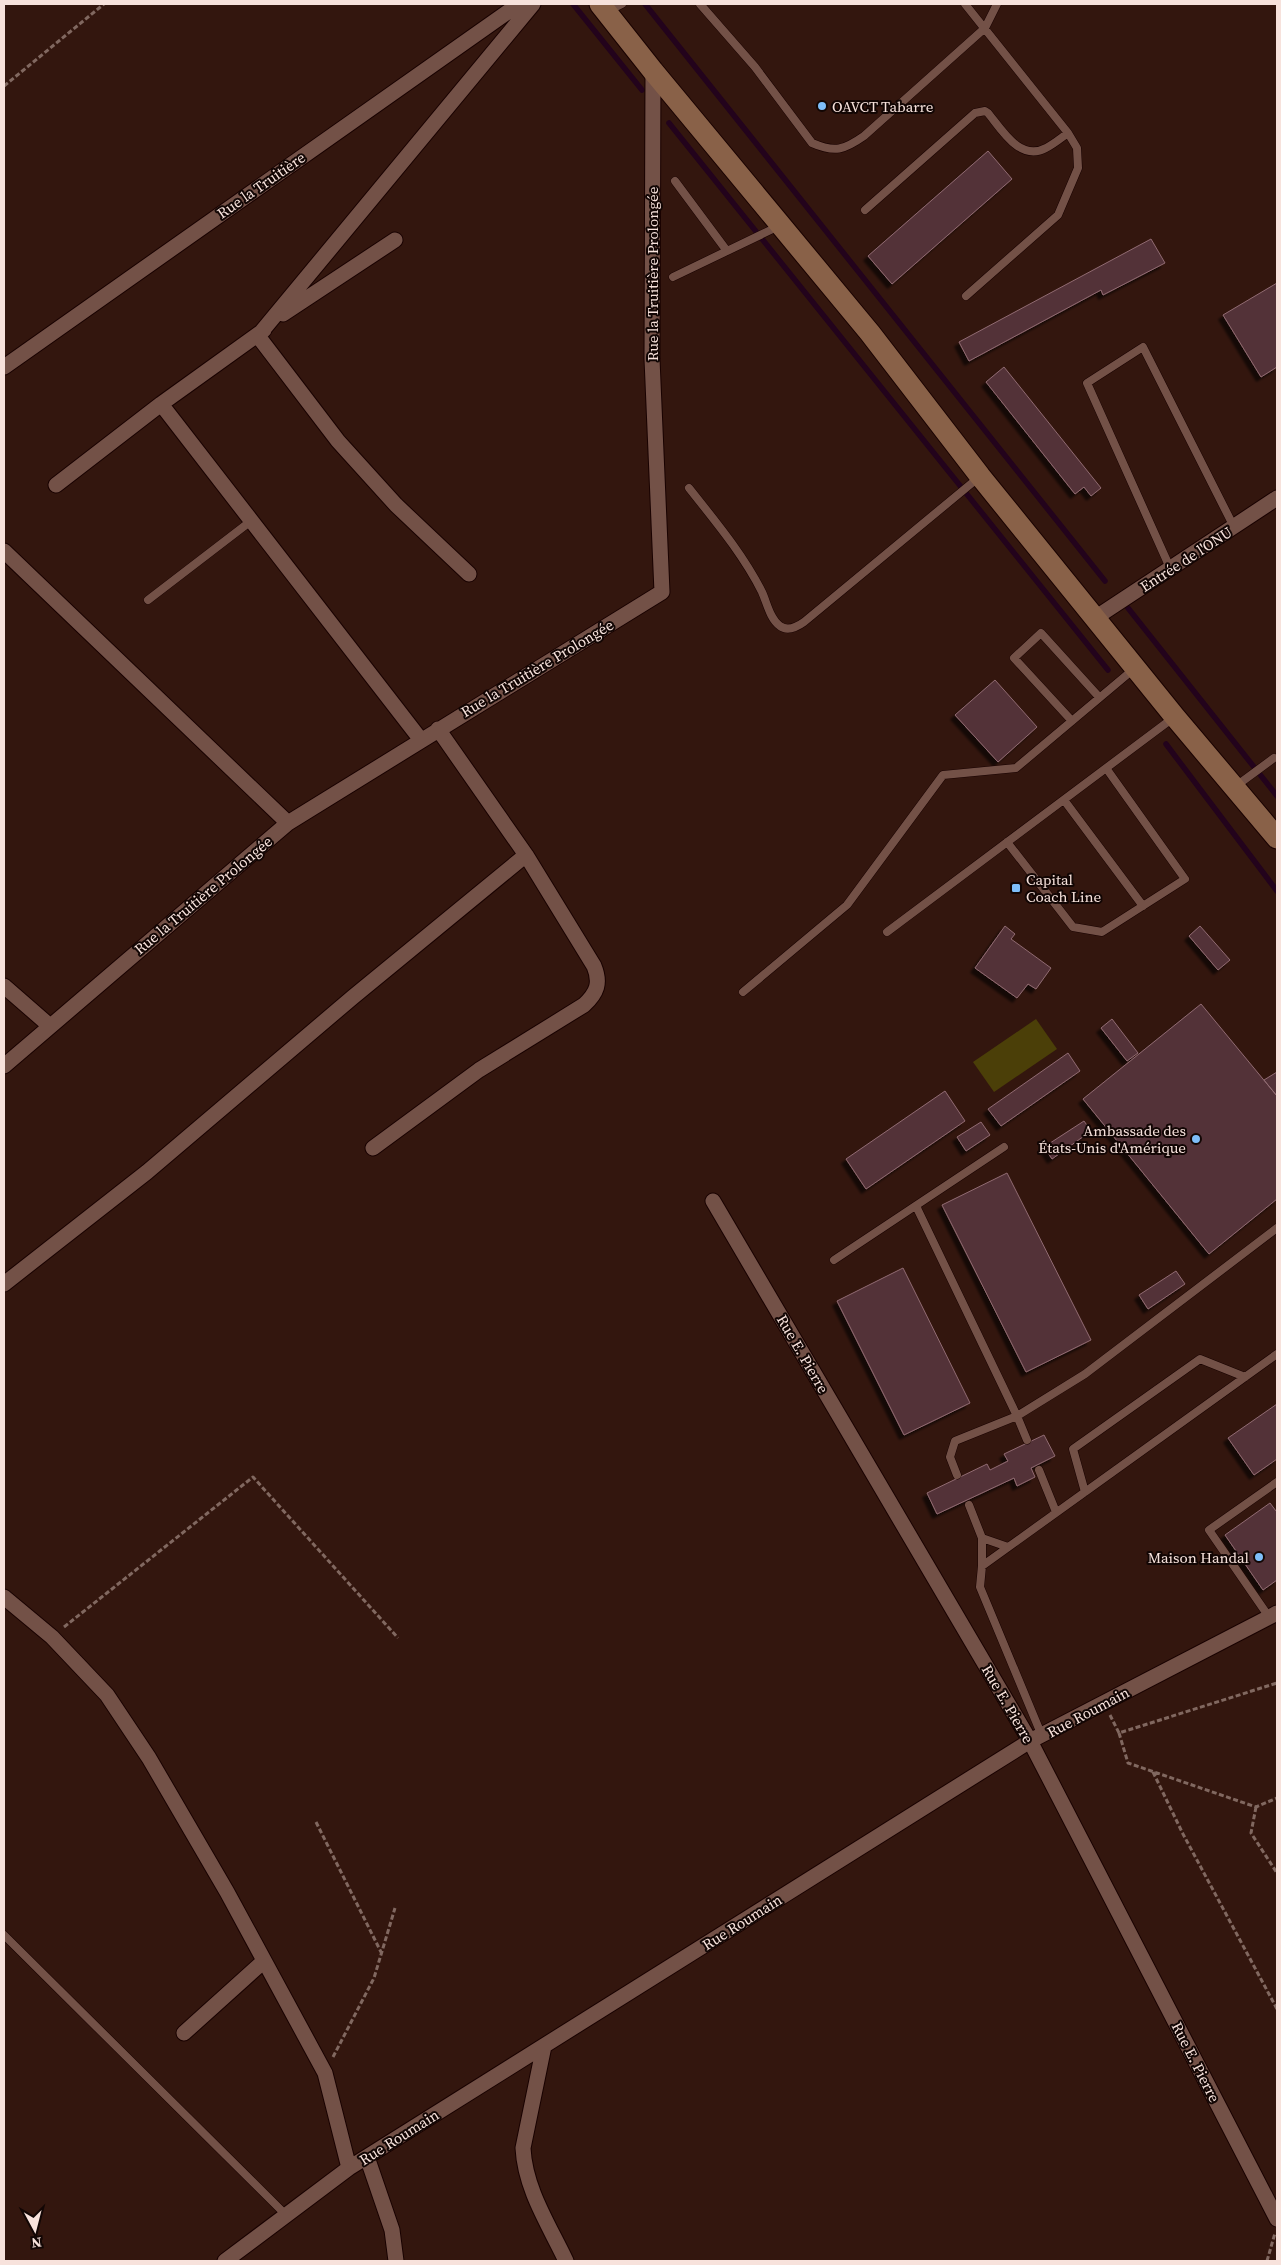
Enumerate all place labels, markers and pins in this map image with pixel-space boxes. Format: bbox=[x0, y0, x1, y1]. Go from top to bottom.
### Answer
place label: OAVCT Tabarre bbox=[832, 96, 934, 117]
marker: OAVCT Tabarre bbox=[816, 100, 828, 112]
place label: Capital Coach Line bbox=[1026, 869, 1102, 907]
marker: Capital Coach Line bbox=[1010, 882, 1022, 894]
place label: Ambassade des États-Unis d'Amérique bbox=[1038, 1120, 1186, 1158]
marker: Ambassade des États-Unis d'Amérique bbox=[1190, 1133, 1202, 1145]
place label: Maison Handal bbox=[1148, 1547, 1250, 1568]
marker: Maison Handal bbox=[1253, 1551, 1265, 1563]

